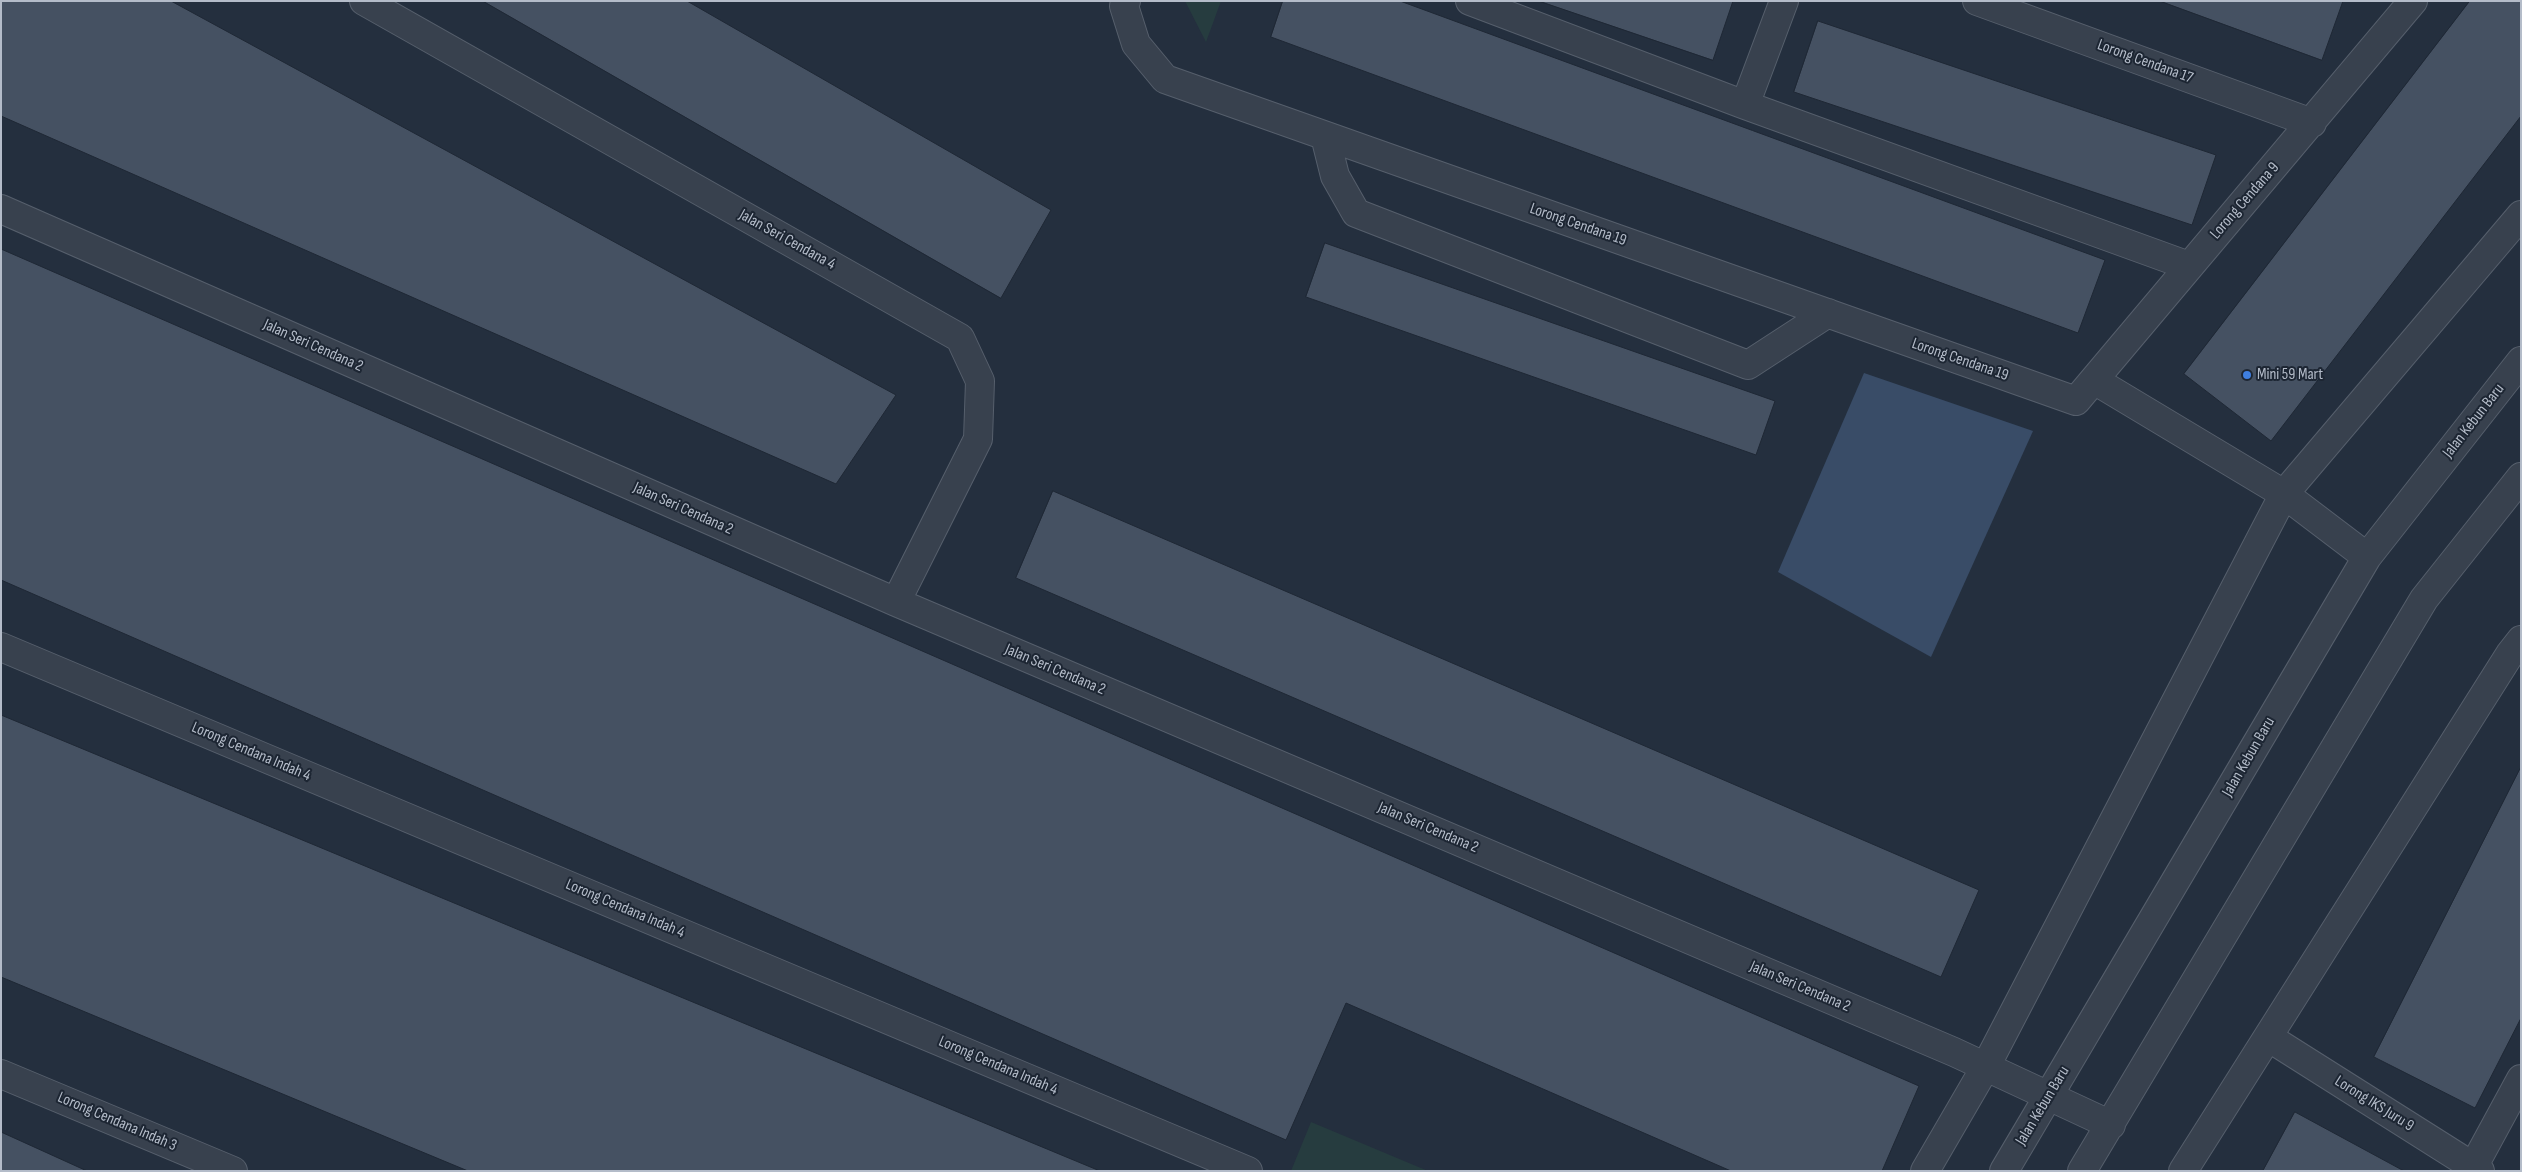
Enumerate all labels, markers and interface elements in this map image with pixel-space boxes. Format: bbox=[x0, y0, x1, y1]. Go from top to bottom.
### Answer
street label: Lorong Cendana 17 bbox=[2095, 36, 2195, 88]
street label: Lorong Cendana 9 bbox=[2206, 159, 2284, 243]
street label: Lorong Cendana 19 bbox=[1527, 199, 1629, 251]
street label: Jalan Seri Cendana 4 bbox=[735, 206, 839, 274]
street label: Jalan Seri Cendana 2 bbox=[260, 315, 366, 377]
street label: Lorong Cendana 19 bbox=[1909, 334, 2011, 386]
place label: Mini 59 Mart bbox=[2257, 365, 2323, 385]
marker: Mini 59 Mart bbox=[2241, 369, 2253, 381]
street label: Jalan Kebun Baru bbox=[2439, 380, 2509, 462]
street label: Jalan Seri Cendana 2 bbox=[630, 478, 736, 540]
street label: Jalan Seri Cendana 2 bbox=[1002, 640, 1108, 700]
street label: Jalan Kebun Baru bbox=[2219, 714, 2279, 800]
street label: Lorong Cendana Indah 4 bbox=[189, 718, 313, 786]
street label: Jalan Seri Cendana 2 bbox=[1375, 798, 1481, 858]
street label: Lorong Cendana Indah 4 bbox=[563, 875, 687, 943]
street label: Jalan Seri Cendana 2 bbox=[1747, 957, 1853, 1017]
street label: Lorong Cendana Indah 4 bbox=[936, 1032, 1060, 1100]
street label: Jalan Kebun Baru bbox=[2012, 1063, 2074, 1149]
street label: Lorong IKS Juru 9 bbox=[2331, 1072, 2417, 1136]
street label: Lorong Cendana Indah 3 bbox=[55, 1088, 179, 1156]

